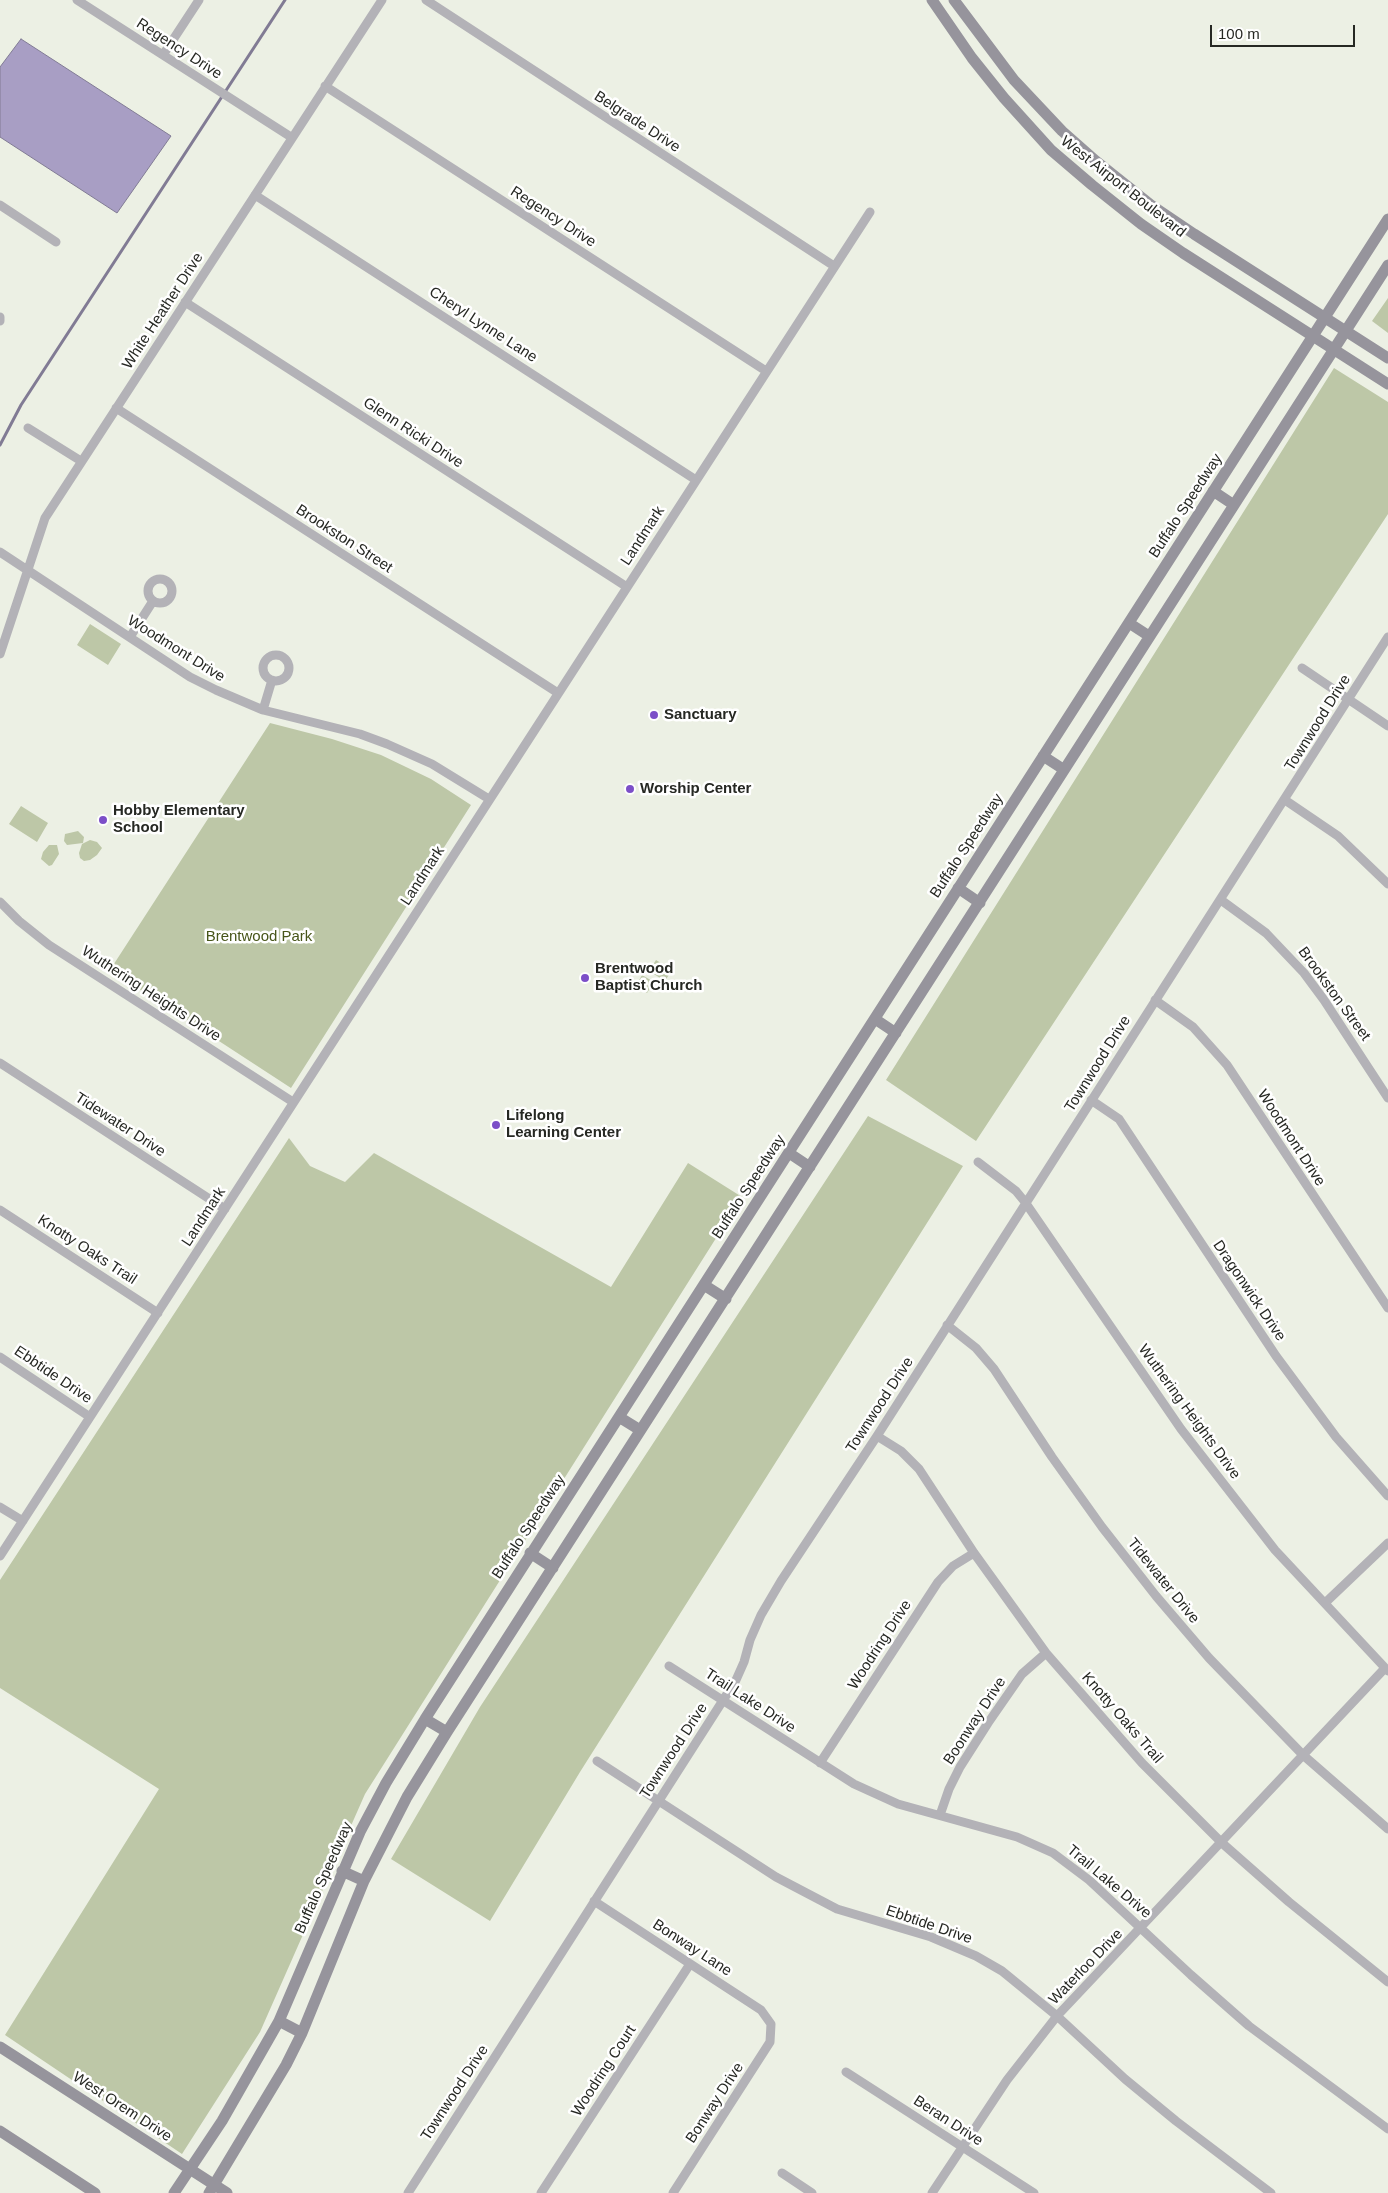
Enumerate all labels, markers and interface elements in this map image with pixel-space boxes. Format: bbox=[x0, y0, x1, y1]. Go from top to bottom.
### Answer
street label: Regency Drive bbox=[133, 15, 225, 83]
scale bar bbox=[1213, 15, 1358, 47]
text: 100 m bbox=[1218, 25, 1260, 42]
street label: Belgrade Drive bbox=[590, 87, 684, 157]
street label: West Airport Boulevard bbox=[1057, 133, 1189, 241]
street label: Regency Drive bbox=[507, 183, 599, 251]
street label: White Heather Drive bbox=[119, 249, 207, 373]
street label: Cheryl Lynne Lane bbox=[426, 283, 540, 367]
street label: Glenn Ricki Drive bbox=[360, 394, 466, 472]
street label: Buffalo Speedway bbox=[1146, 451, 1226, 561]
street label: Brookston Street bbox=[292, 501, 396, 577]
street label: Landmark bbox=[617, 503, 669, 569]
street label: Woodmont Drive bbox=[124, 612, 228, 686]
street label: Townwood Drive bbox=[1281, 672, 1355, 774]
place label: Sanctuary bbox=[664, 706, 737, 724]
marker: Sanctuary bbox=[648, 709, 660, 721]
place label: Worship Center bbox=[640, 780, 751, 798]
marker: Worship Center bbox=[624, 783, 636, 795]
street label: Buffalo Speedway bbox=[927, 791, 1007, 901]
place label: Hobby Elementary School bbox=[113, 802, 245, 837]
marker: Hobby Elementary School bbox=[97, 814, 109, 826]
street label: Landmark bbox=[397, 843, 449, 909]
park label: Brentwood Park bbox=[206, 928, 312, 946]
street label: Wuthering Heights Drive bbox=[78, 942, 224, 1046]
street label: Brookston Street bbox=[1294, 944, 1374, 1044]
place label: Brentwood Baptist Church bbox=[595, 960, 703, 995]
marker: Brentwood Baptist Church bbox=[579, 972, 591, 984]
street label: Townwood Drive bbox=[1061, 1013, 1135, 1115]
street label: Woodmont Drive bbox=[1253, 1086, 1329, 1190]
street label: Tidewater Drive bbox=[71, 1089, 169, 1161]
place label: Lifelong Learning Center bbox=[506, 1107, 621, 1142]
marker: Lifelong Learning Center bbox=[490, 1119, 502, 1131]
street label: Buffalo Speedway bbox=[709, 1132, 789, 1242]
street label: Landmark bbox=[178, 1184, 230, 1250]
street label: Knotty Oaks Trail bbox=[34, 1211, 140, 1289]
street label: Dragonwick Drive bbox=[1209, 1237, 1289, 1345]
street label: Wuthering Heights Drive bbox=[1134, 1341, 1244, 1483]
street label: Ebbtide Drive bbox=[11, 1342, 95, 1408]
street label: Townwood Drive bbox=[842, 1354, 918, 1456]
street label: Buffalo Speedway bbox=[489, 1472, 569, 1582]
street label: Tidewater Drive bbox=[1123, 1535, 1203, 1627]
street label: Woodring Drive bbox=[844, 1597, 916, 1693]
street label: Trail Lake Drive bbox=[701, 1665, 799, 1737]
street label: Knotty Oaks Trail bbox=[1078, 1669, 1166, 1767]
street label: Boonway Drive bbox=[940, 1674, 1010, 1768]
street label: Townwood Drive bbox=[636, 1700, 712, 1802]
street label: Buffalo Speedway bbox=[291, 1819, 357, 1937]
street label: Trail Lake Drive bbox=[1063, 1842, 1155, 1922]
street label: Ebbtide Drive bbox=[884, 1902, 974, 1948]
street label: Bonway Lane bbox=[649, 1916, 735, 1980]
street label: Waterloo Drive bbox=[1045, 1925, 1127, 2009]
street label: Woodring Court bbox=[568, 2022, 640, 2120]
street label: Townwood Drive bbox=[417, 2042, 493, 2144]
street label: Bonway Drive bbox=[682, 2059, 748, 2147]
street label: West Orem Drive bbox=[69, 2068, 175, 2146]
street label: Beran Drive bbox=[910, 2092, 986, 2150]

